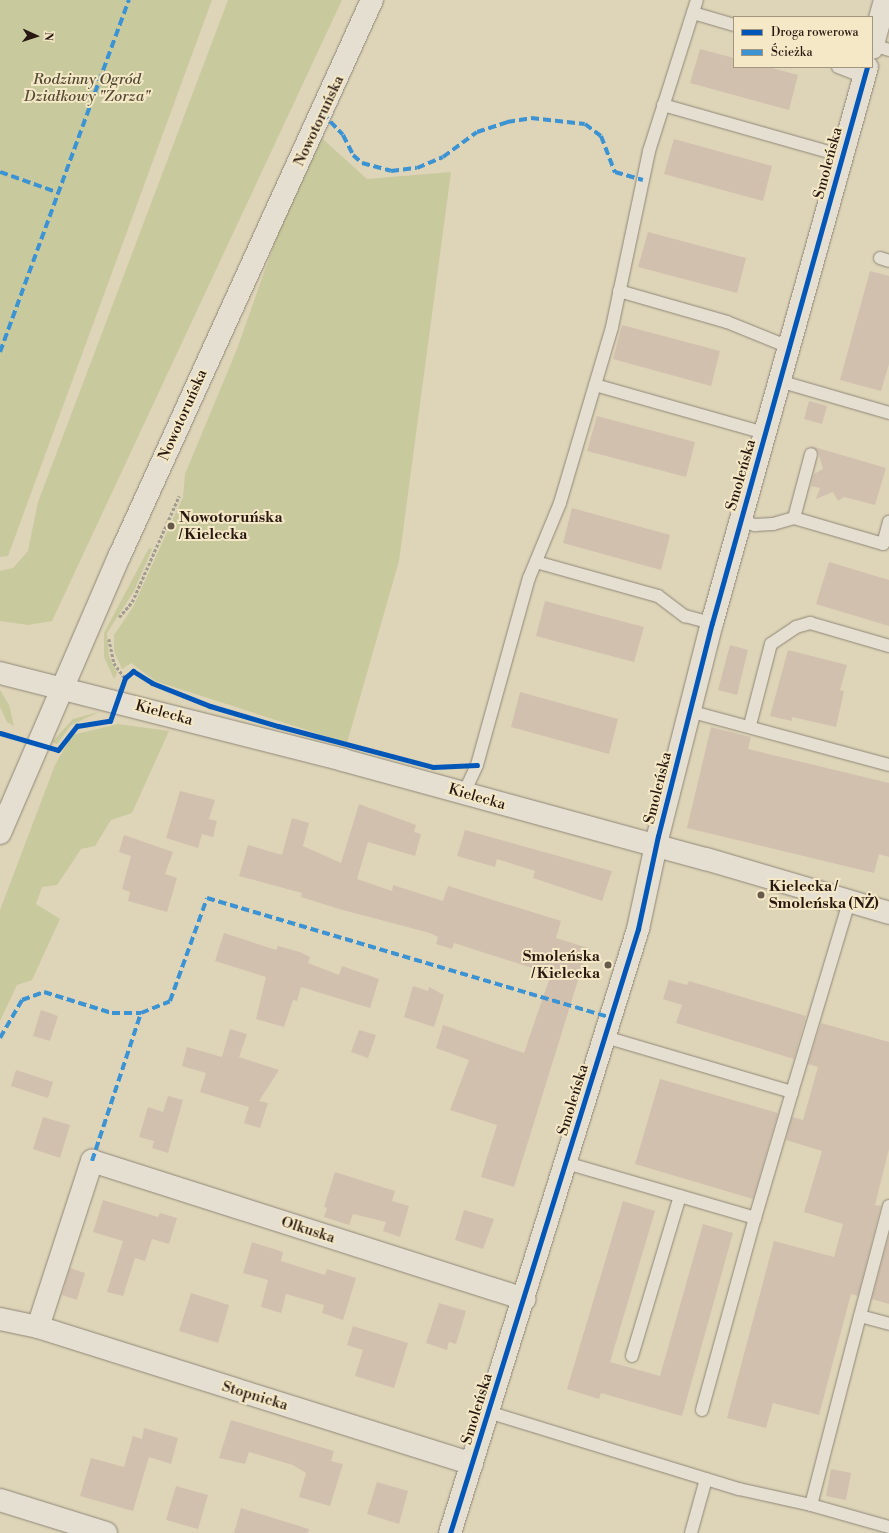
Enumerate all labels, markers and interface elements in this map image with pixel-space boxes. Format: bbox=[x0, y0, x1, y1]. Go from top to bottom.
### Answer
north arrow bbox=[16, 16, 56, 56]
legend bbox=[733, 16, 873, 68]
text: Droga rowerowa bbox=[771, 25, 859, 40]
text: N bbox=[41, 32, 55, 41]
text: Ścieżka bbox=[771, 45, 812, 60]
park label: Rodzinny Ogród Działkowy "Zorza" bbox=[24, 70, 150, 105]
street label: Nowotoruńska bbox=[290, 73, 348, 169]
street label: Smoleńska bbox=[810, 125, 846, 201]
street label: Nowotoruńska bbox=[155, 367, 211, 463]
street label: Smoleńska bbox=[722, 437, 760, 513]
place label: Nowotoruńska / Kielecka bbox=[179, 508, 283, 543]
marker: Nowotoruńska / Kielecka bbox=[166, 521, 176, 531]
street label: Kielecka bbox=[133, 697, 195, 729]
street label: Smoleńska bbox=[640, 750, 676, 826]
street label: Kielecka bbox=[446, 780, 508, 814]
place label: Kielecka / Smoleńska (NŻ) bbox=[769, 877, 879, 912]
marker: Kielecka / Smoleńska (NŻ) bbox=[756, 890, 766, 900]
place label: Smoleńska / Kielecka bbox=[523, 947, 600, 982]
marker: Smoleńska / Kielecka bbox=[603, 960, 613, 970]
street label: Smoleńska bbox=[554, 1062, 592, 1138]
street label: Olkuska bbox=[279, 1213, 337, 1247]
street label: Smoleńska bbox=[458, 1371, 496, 1447]
street label: Stopnicka bbox=[220, 1377, 290, 1415]

